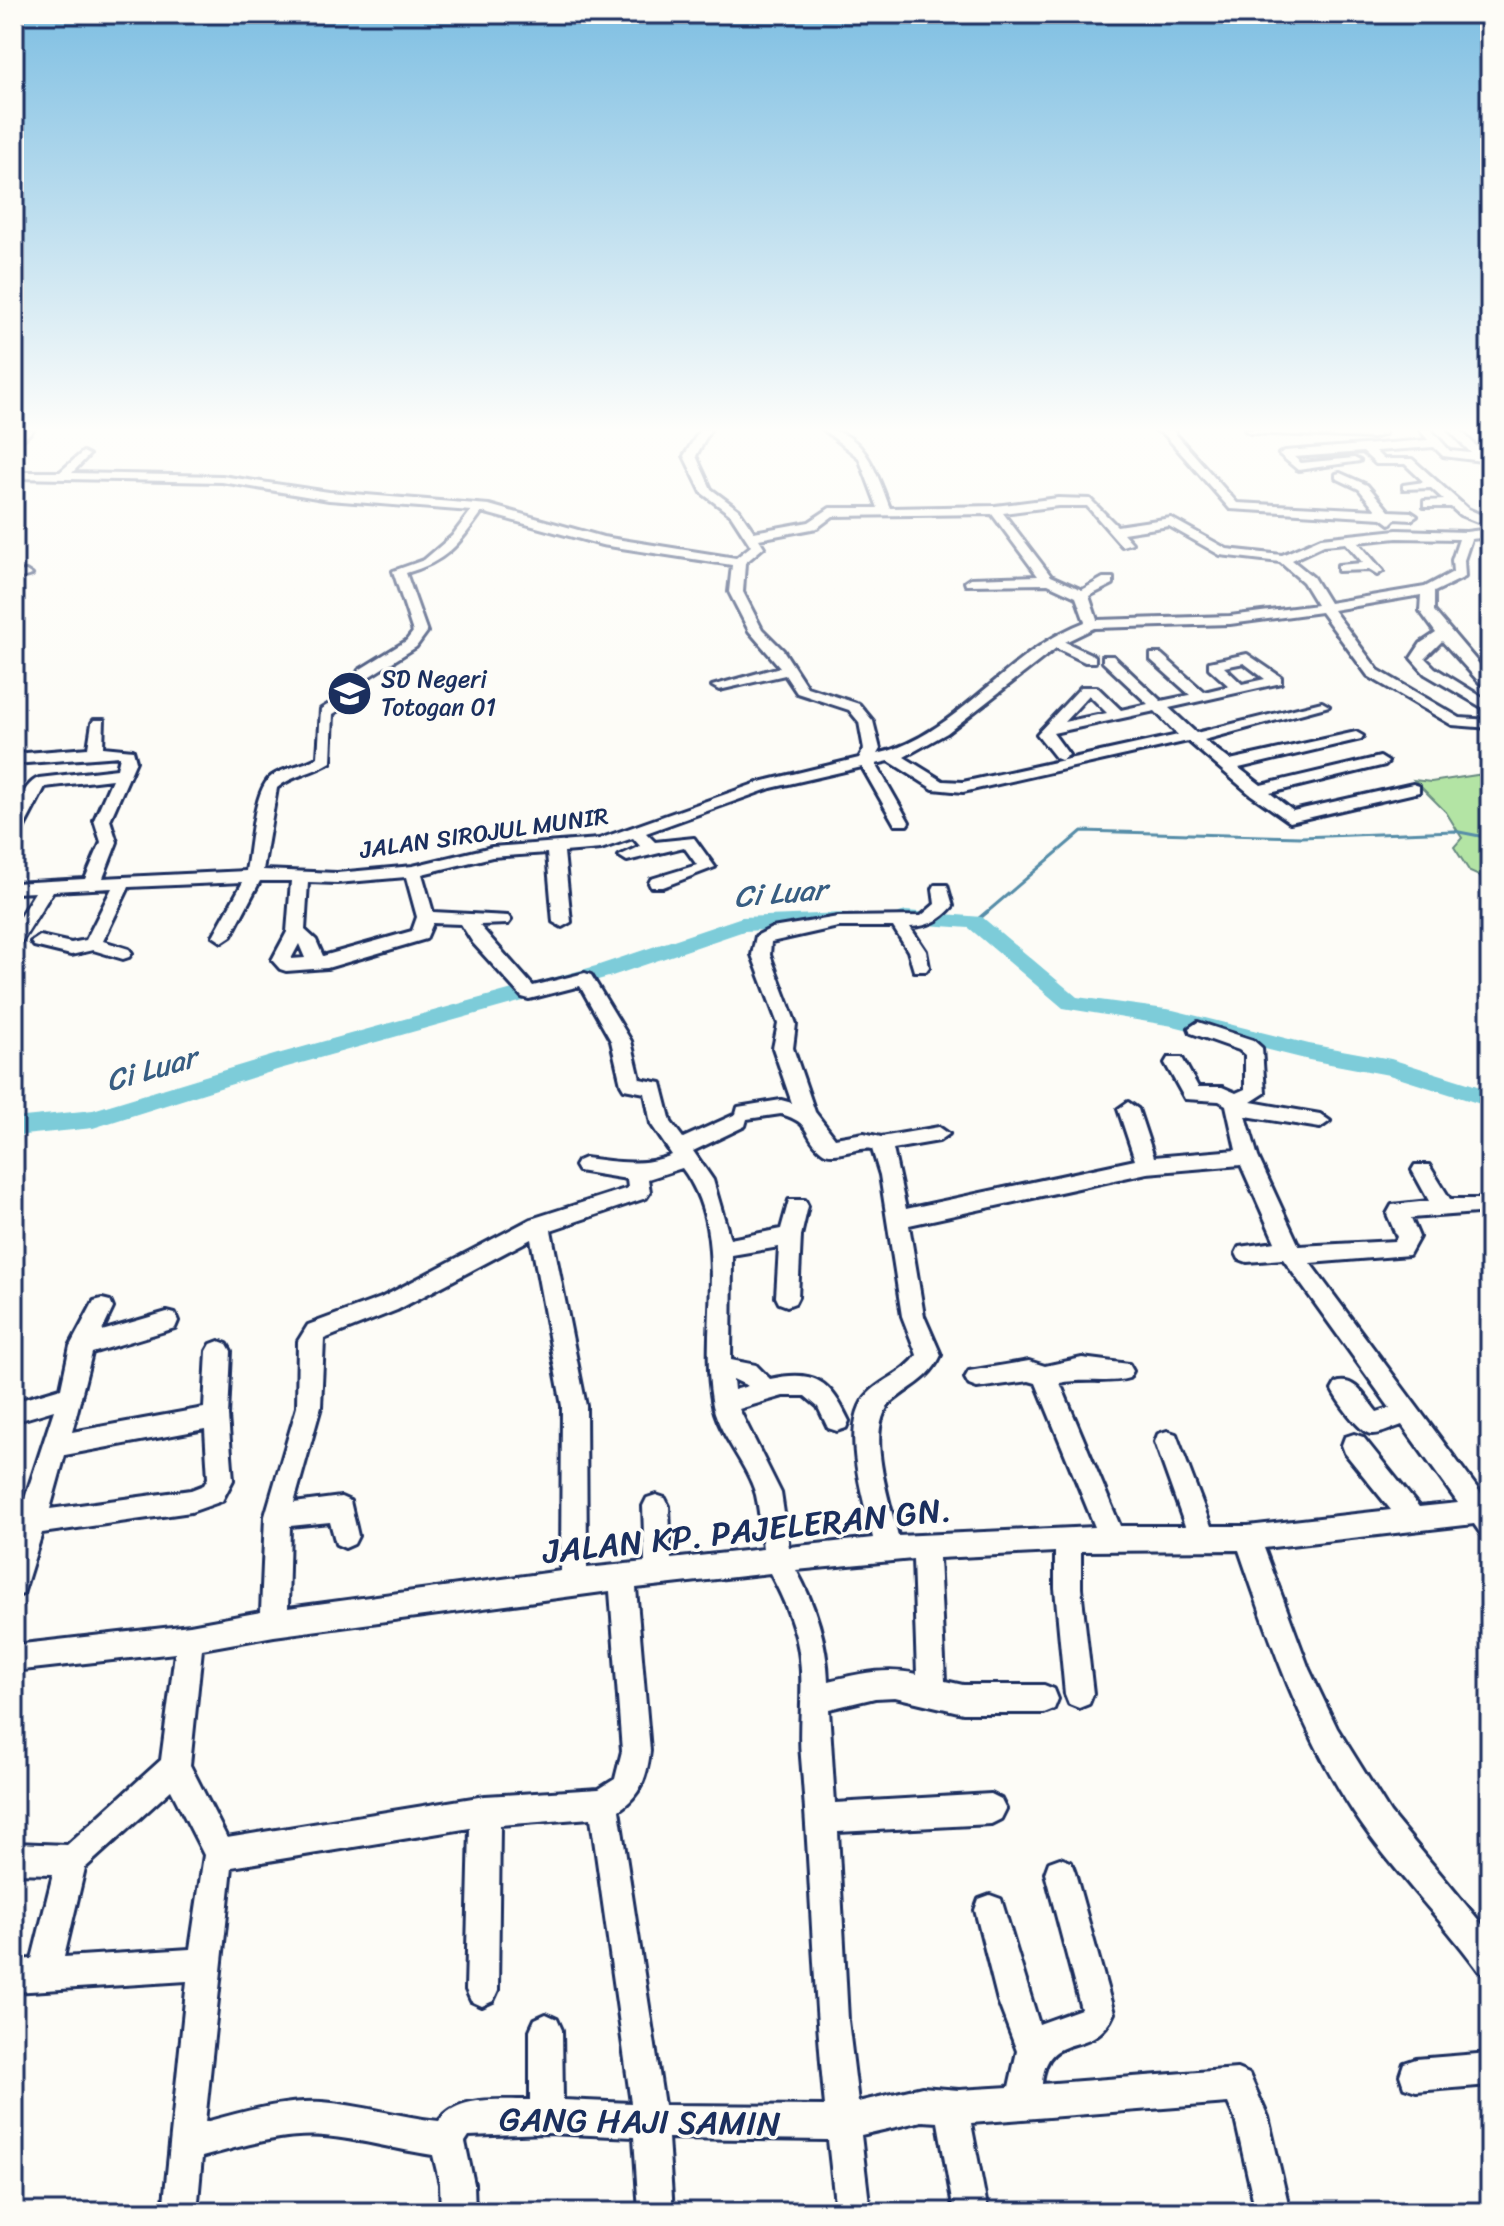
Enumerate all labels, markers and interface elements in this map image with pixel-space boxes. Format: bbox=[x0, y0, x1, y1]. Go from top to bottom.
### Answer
place label: SD Negeri Totogan 01 bbox=[381, 658, 496, 728]
school or university icon: SD Negeri Totogan 01 bbox=[326, 669, 374, 717]
street label: JALAN SIROJUL MUNIR bbox=[356, 795, 611, 871]
water label: Ci Luar bbox=[732, 862, 834, 924]
water label: Ci Luar bbox=[99, 1029, 208, 1108]
street label: JALAN KP. PAJELERAN GN. bbox=[539, 1480, 954, 1582]
street label: GANG HAJI SAMIN bbox=[499, 2090, 781, 2154]

